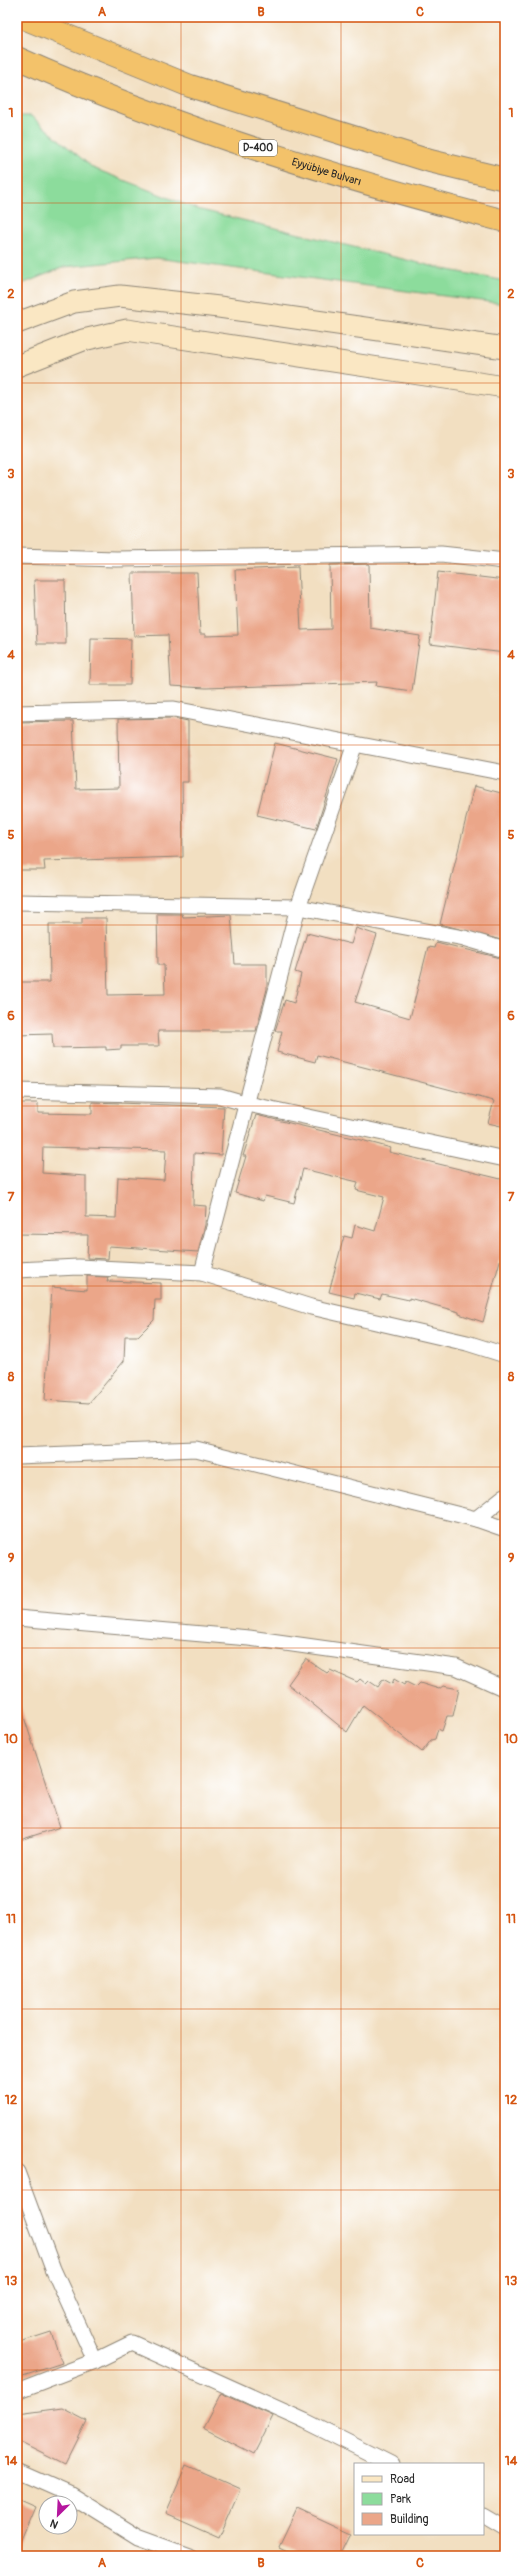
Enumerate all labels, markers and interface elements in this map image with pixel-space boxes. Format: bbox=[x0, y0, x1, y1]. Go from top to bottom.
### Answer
text: A bbox=[98, 4, 107, 20]
text: B bbox=[257, 4, 265, 20]
text: C bbox=[416, 4, 424, 20]
text: 1 bbox=[8, 105, 14, 121]
text: 1 bbox=[508, 105, 514, 121]
road number: D-400 bbox=[239, 140, 277, 156]
street label: Eyyübiye Bulvarı bbox=[290, 155, 363, 188]
text: 2 bbox=[7, 286, 15, 302]
text: 2 bbox=[507, 286, 515, 302]
text: 3 bbox=[7, 466, 15, 482]
text: 3 bbox=[507, 466, 515, 482]
text: 4 bbox=[7, 647, 15, 663]
text: 4 bbox=[507, 647, 515, 663]
text: 5 bbox=[7, 827, 15, 843]
text: 5 bbox=[507, 827, 515, 843]
text: 6 bbox=[7, 1008, 15, 1024]
text: 6 bbox=[507, 1008, 515, 1024]
text: 7 bbox=[8, 1189, 15, 1205]
text: 7 bbox=[508, 1189, 515, 1205]
text: 8 bbox=[8, 1369, 15, 1385]
text: 8 bbox=[508, 1369, 515, 1385]
text: 9 bbox=[8, 1550, 15, 1566]
text: 9 bbox=[508, 1550, 515, 1566]
text: 10 bbox=[4, 1731, 18, 1747]
text: 10 bbox=[504, 1731, 518, 1747]
text: 11 bbox=[6, 1911, 16, 1927]
text: 11 bbox=[506, 1911, 516, 1927]
text: 12 bbox=[5, 2092, 17, 2108]
text: 12 bbox=[505, 2092, 517, 2108]
text: 13 bbox=[5, 2273, 17, 2289]
text: 13 bbox=[505, 2273, 517, 2289]
text: 14 bbox=[5, 2453, 18, 2469]
text: 14 bbox=[505, 2453, 518, 2469]
legend bbox=[354, 2463, 484, 2535]
text: Road bbox=[390, 2472, 415, 2487]
text: Park bbox=[390, 2492, 411, 2507]
north arrow bbox=[38, 2495, 78, 2535]
text: Building bbox=[390, 2512, 429, 2527]
text: N bbox=[48, 2516, 60, 2531]
text: A bbox=[98, 2555, 107, 2571]
text: B bbox=[257, 2555, 265, 2571]
text: C bbox=[416, 2555, 424, 2571]

